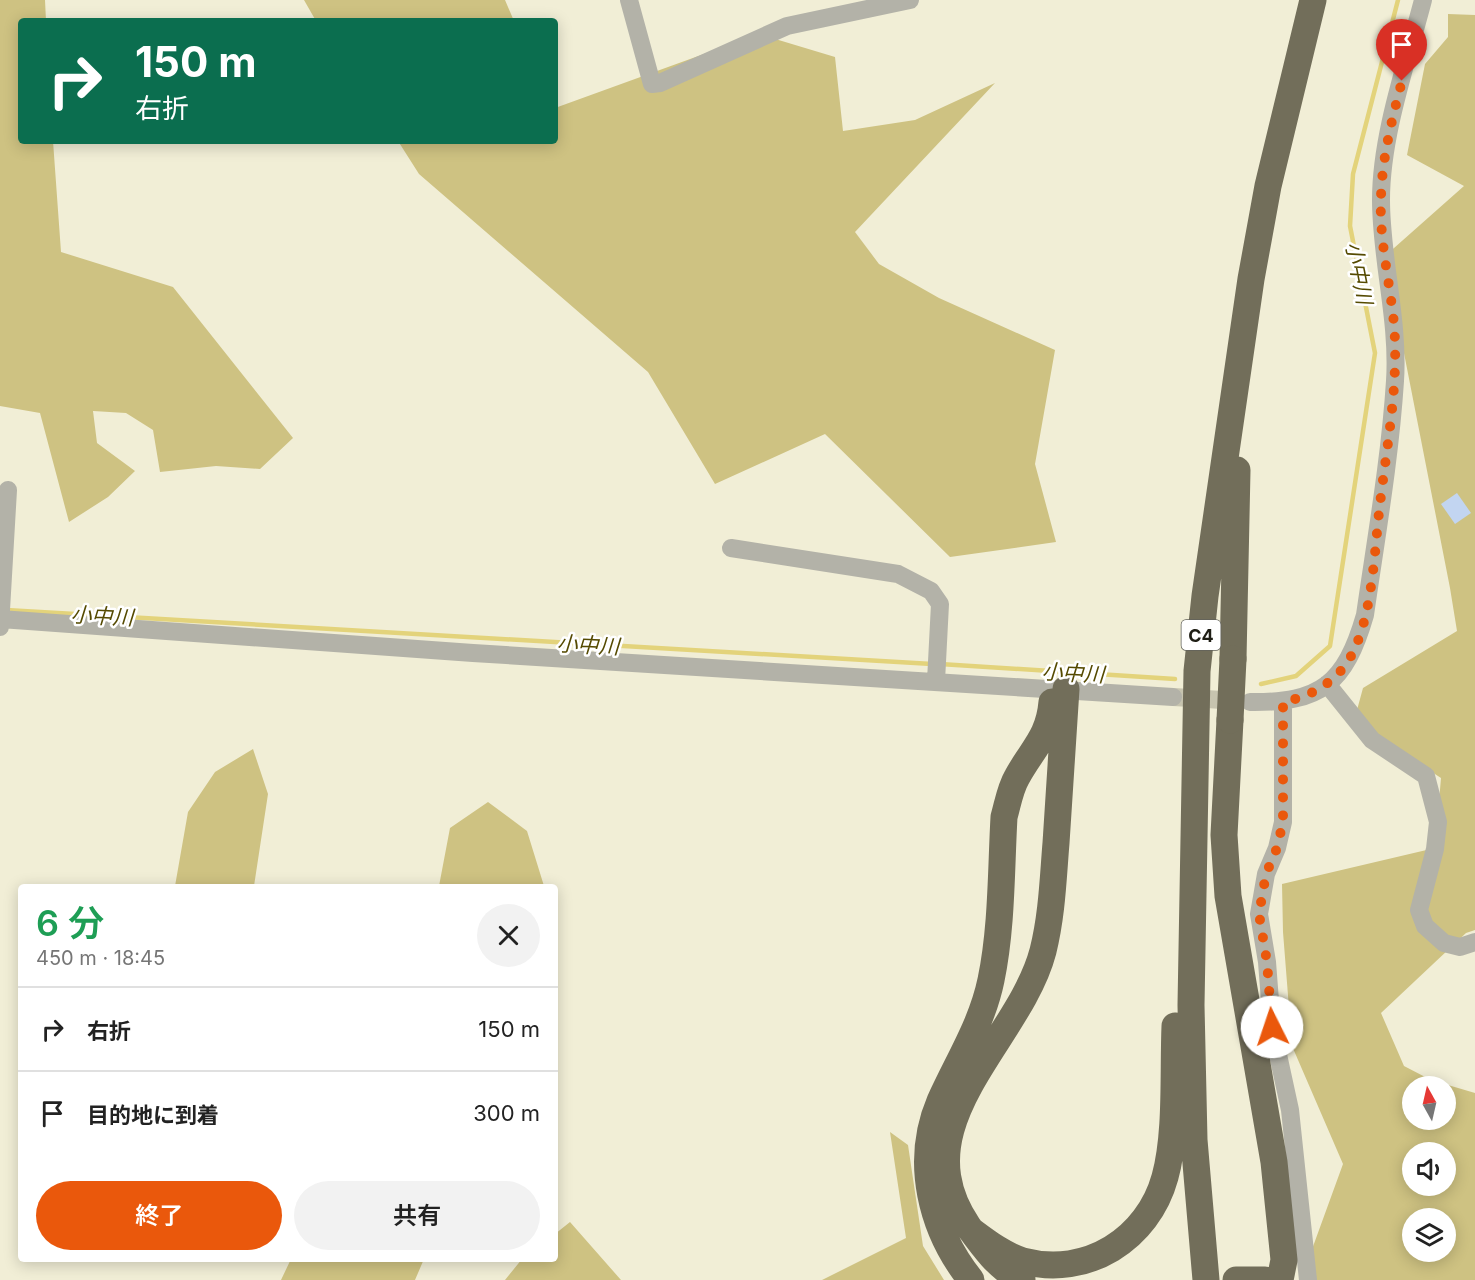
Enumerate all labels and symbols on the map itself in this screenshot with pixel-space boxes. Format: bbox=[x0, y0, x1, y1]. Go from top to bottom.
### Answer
pin bbox=[1376, 19, 1427, 81]
water label: 小中川 bbox=[1341, 240, 1378, 308]
water label: 小中川 bbox=[70, 602, 136, 630]
road number: C4 bbox=[1182, 620, 1220, 650]
water label: 小中川 bbox=[556, 631, 622, 659]
water label: 小中川 bbox=[1041, 659, 1107, 687]
position arrow bbox=[1240, 995, 1304, 1059]
north arrow bbox=[1402, 1076, 1456, 1130]

